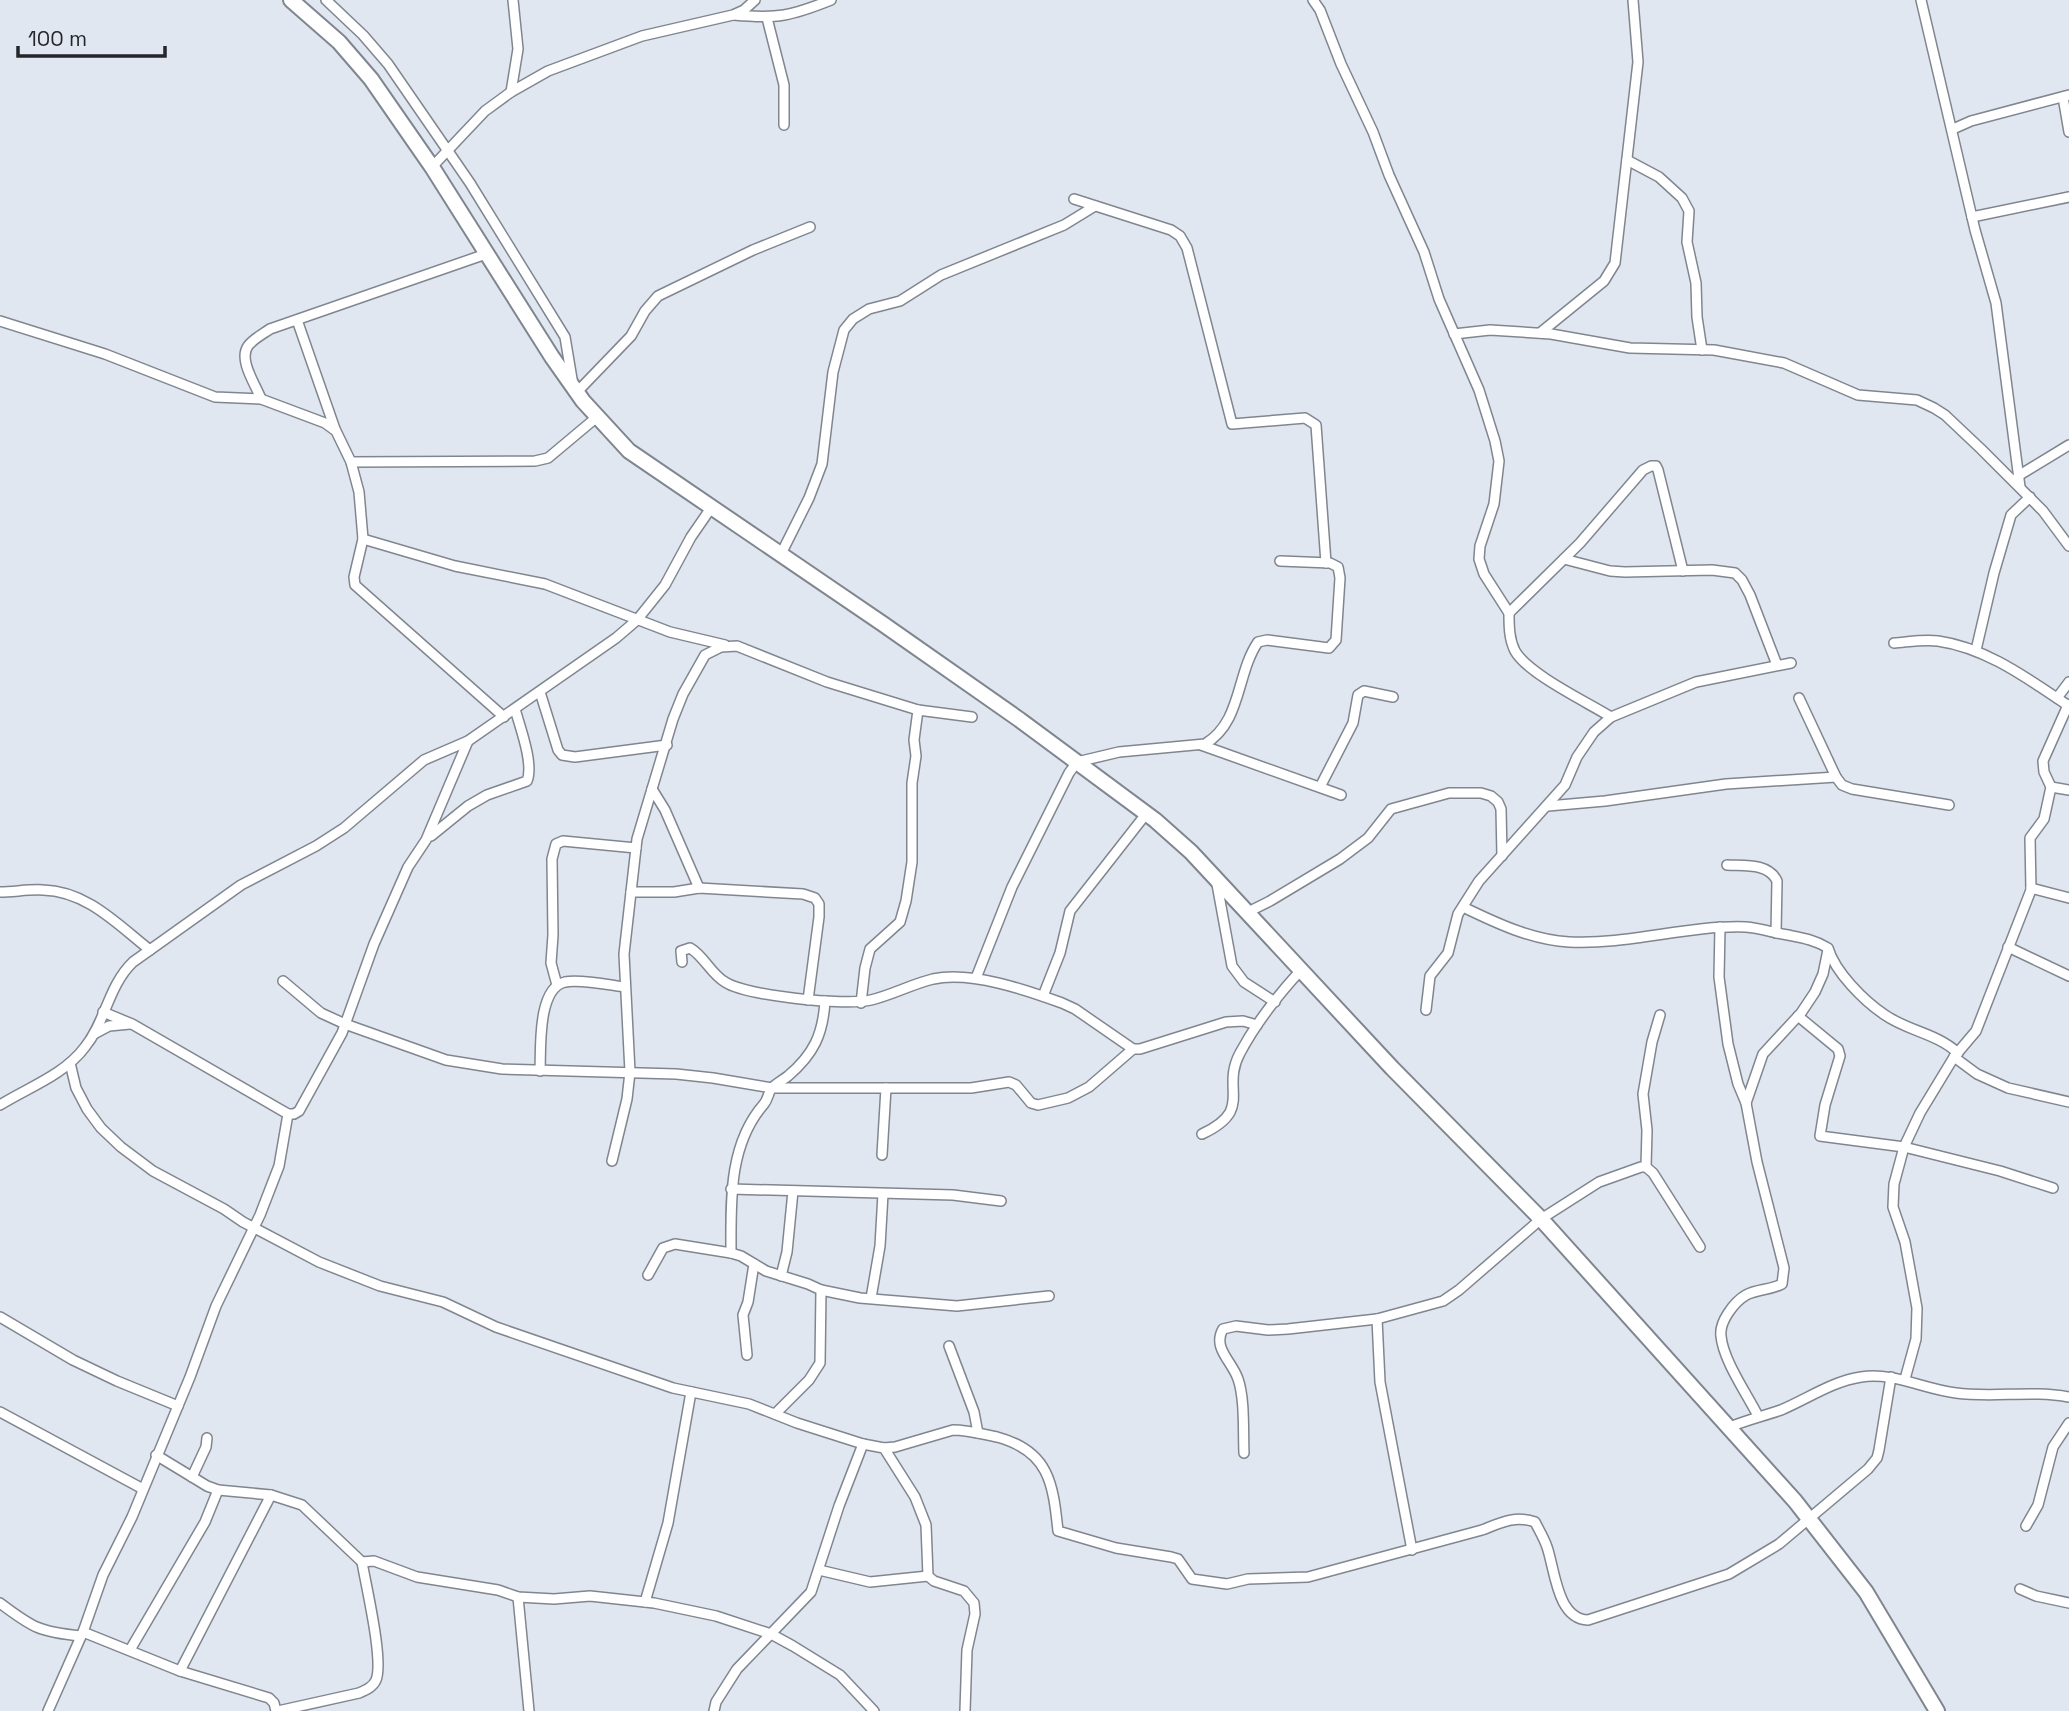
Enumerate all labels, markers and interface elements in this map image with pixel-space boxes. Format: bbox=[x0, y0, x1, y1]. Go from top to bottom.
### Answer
scale bar bbox=[18, 14, 164, 58]
text: 100 m bbox=[28, 25, 87, 52]

